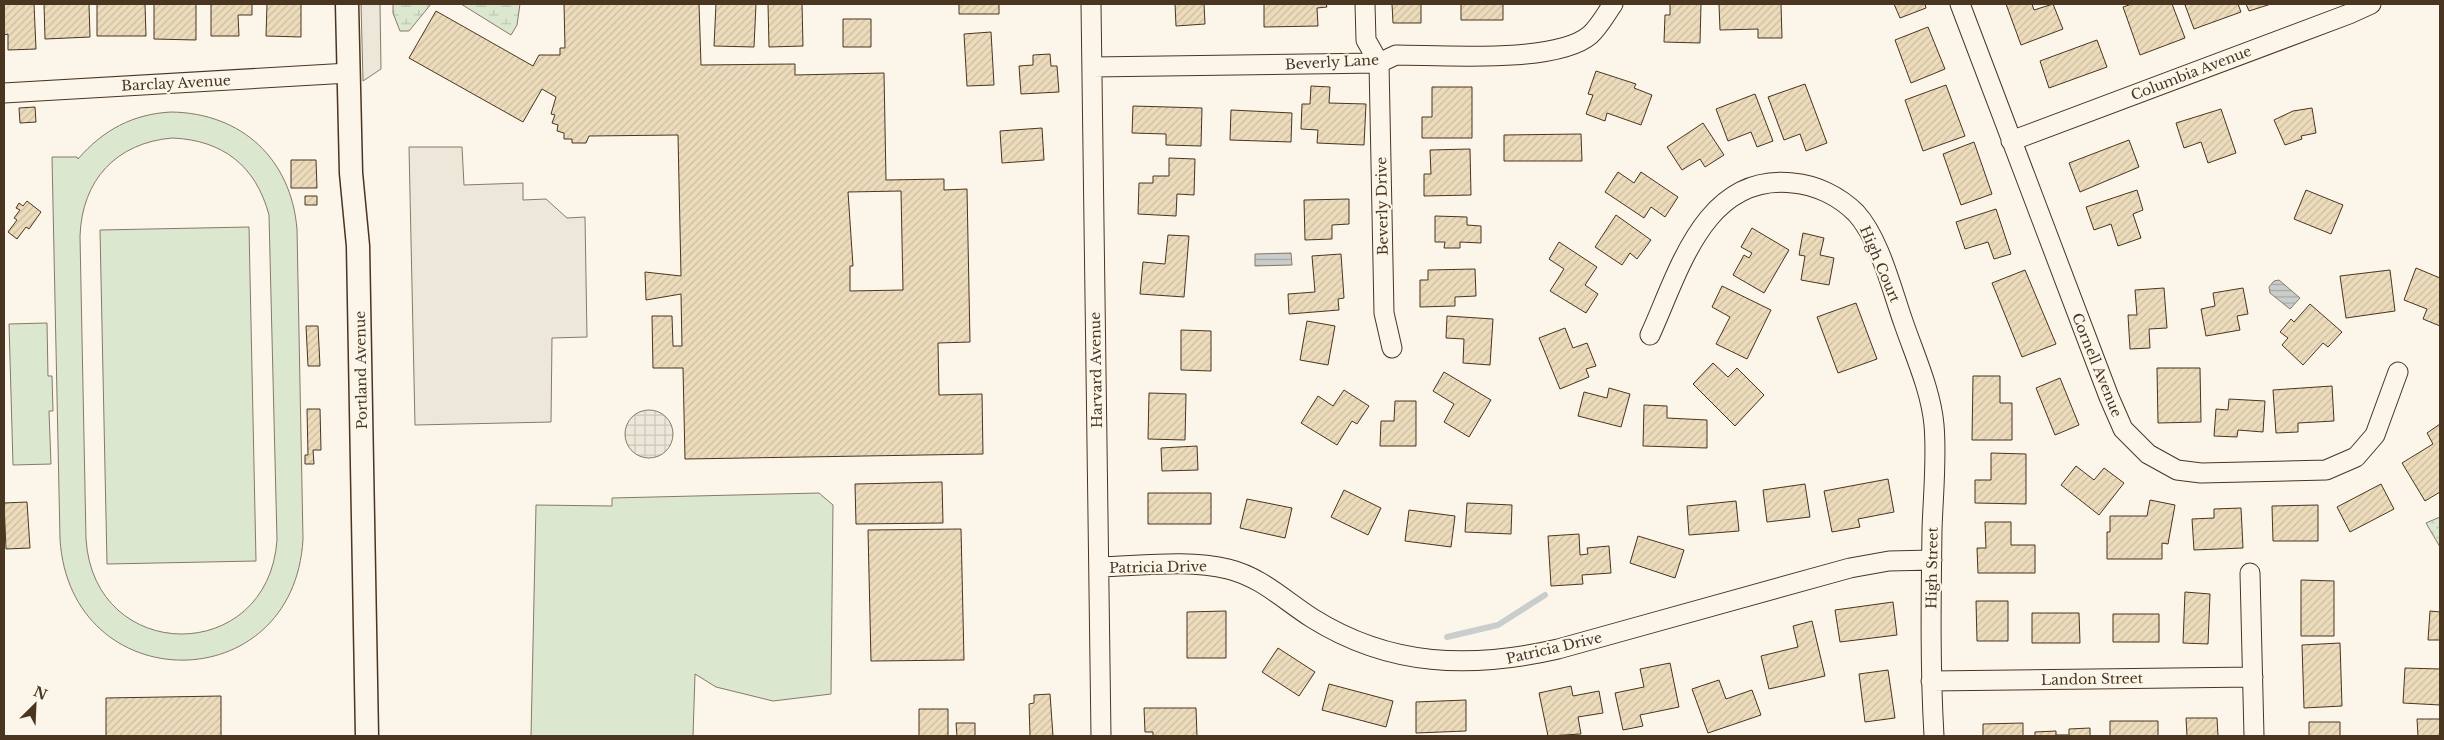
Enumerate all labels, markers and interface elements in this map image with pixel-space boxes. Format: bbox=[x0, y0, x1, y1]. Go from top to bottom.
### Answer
street label: Columbia Avenue bbox=[2128, 42, 2254, 104]
street label: Beverly Lane bbox=[1285, 51, 1379, 73]
street label: Barclay Avenue bbox=[121, 71, 231, 95]
street label: Beverly Drive bbox=[1372, 157, 1392, 255]
street label: High Court bbox=[1856, 223, 1904, 306]
street label: Cornell Avenue bbox=[2068, 310, 2126, 420]
street label: Portland Avenue bbox=[351, 311, 371, 429]
street label: Harvard Avenue bbox=[1086, 312, 1106, 428]
street label: High Street bbox=[1922, 526, 1942, 609]
street label: Patricia Drive bbox=[1109, 557, 1207, 577]
street label: Patricia Drive bbox=[1504, 628, 1604, 668]
street label: Landon Street bbox=[2041, 669, 2144, 689]
north arrow bbox=[10, 680, 60, 730]
text: N bbox=[31, 682, 50, 704]

